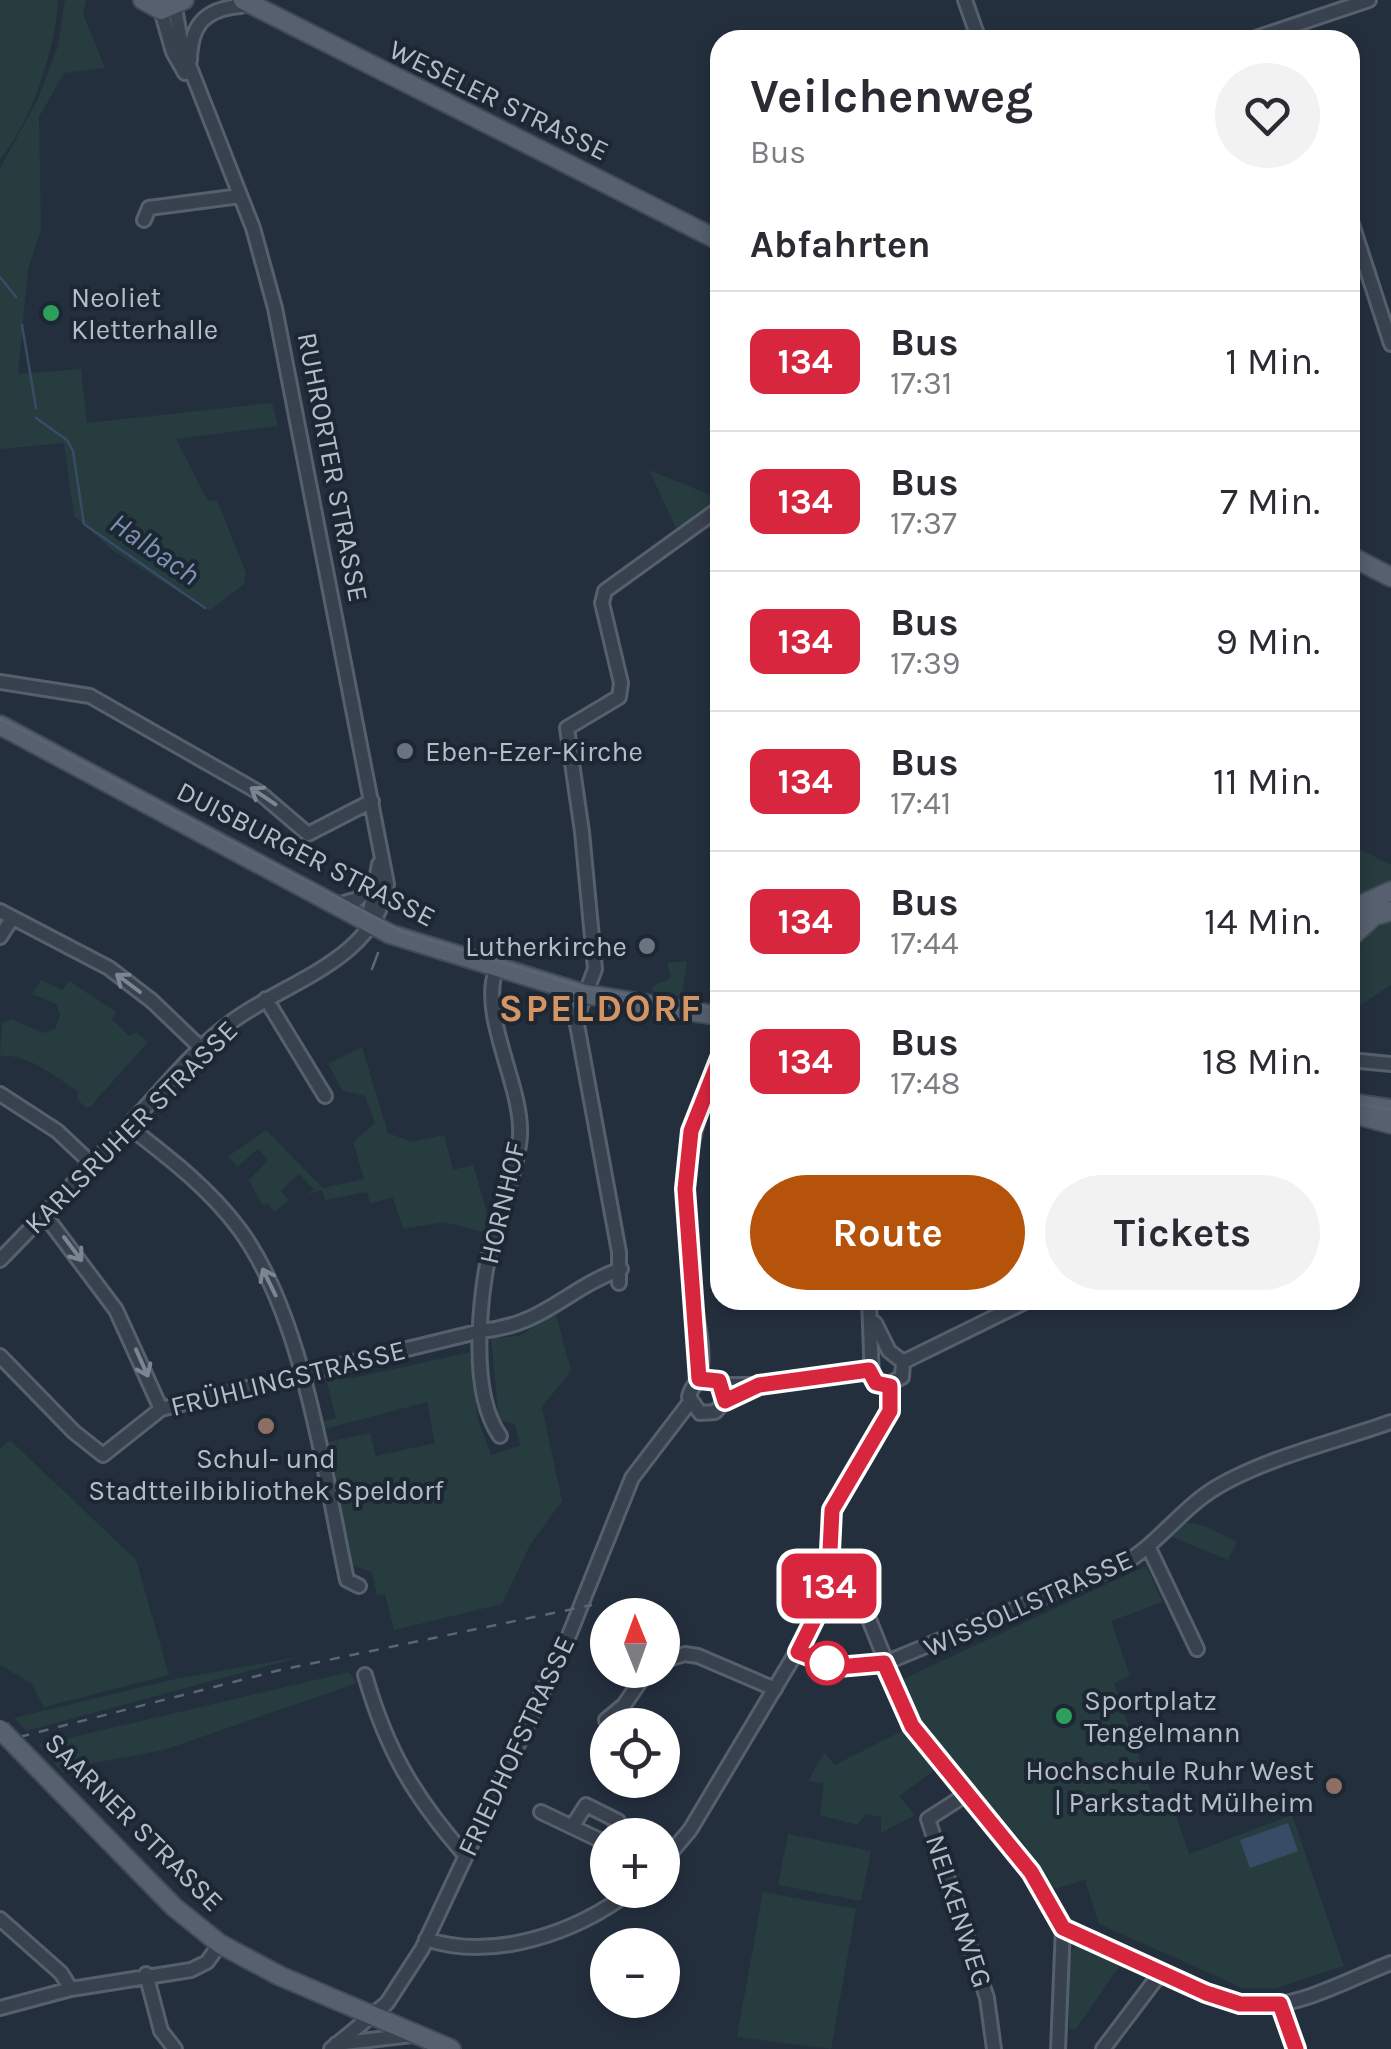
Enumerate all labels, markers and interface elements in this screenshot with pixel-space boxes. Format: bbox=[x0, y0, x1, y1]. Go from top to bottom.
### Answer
street label: WESELER STRASSE bbox=[384, 33, 614, 167]
button: heart bbox=[1215, 63, 1320, 168]
text: Veilchenweg bbox=[750, 68, 1033, 124]
text: Bus bbox=[750, 134, 806, 171]
text: Abfahrten bbox=[750, 222, 931, 267]
place label: Neoliet Kletterhalle bbox=[71, 281, 218, 346]
marker: Neoliet Kletterhalle bbox=[40, 302, 62, 324]
text: Bus bbox=[890, 320, 959, 365]
street label: RUHRORTER STRASSE bbox=[291, 329, 375, 605]
text: 1 Min. bbox=[1225, 339, 1320, 384]
text: 134 bbox=[777, 341, 833, 382]
text: 17:31 bbox=[890, 365, 952, 402]
text: Bus bbox=[890, 460, 959, 505]
text: 7 Min. bbox=[1220, 479, 1320, 524]
text: 134 bbox=[777, 481, 833, 522]
water label: Halbach bbox=[103, 505, 207, 593]
text: 17:37 bbox=[890, 505, 957, 542]
text: Bus bbox=[890, 600, 959, 645]
text: 9 Min. bbox=[1216, 619, 1320, 664]
text: 134 bbox=[777, 621, 833, 662]
text: 17:39 bbox=[890, 645, 960, 682]
place label: Eben-Ezer-Kirche bbox=[425, 735, 643, 768]
marker: Eben-Ezer-Kirche bbox=[394, 740, 416, 762]
text: Bus bbox=[890, 740, 959, 785]
text: 11 Min. bbox=[1213, 759, 1320, 804]
text: 134 bbox=[777, 761, 833, 802]
street label: DUISBURGER STRASSE bbox=[171, 774, 441, 934]
text: 17:41 bbox=[890, 785, 951, 822]
one-way arrow bbox=[250, 786, 278, 807]
text: Bus bbox=[890, 880, 959, 925]
text: 14 Min. bbox=[1204, 899, 1320, 944]
text: 134 bbox=[777, 901, 833, 942]
text: 17:44 bbox=[890, 925, 959, 962]
place label: Lutherkirche bbox=[465, 930, 627, 963]
marker: Lutherkirche bbox=[636, 935, 658, 957]
one-way arrow bbox=[115, 972, 142, 993]
district label: SPELDORF bbox=[499, 986, 703, 1031]
street label: KARLSRUHER STRASSE bbox=[18, 1014, 244, 1240]
text: Bus bbox=[890, 1020, 959, 1065]
text: 18 Min. bbox=[1202, 1039, 1320, 1084]
text: 134 bbox=[777, 1041, 833, 1082]
text: 17:48 bbox=[890, 1065, 961, 1102]
street label: HORNHOF bbox=[472, 1139, 532, 1267]
button: Route bbox=[750, 1175, 1025, 1290]
button: Tickets bbox=[1045, 1175, 1320, 1290]
one-way arrow bbox=[62, 1235, 83, 1262]
one-way arrow bbox=[259, 1268, 278, 1298]
street label: FRÜHLINGSTRASSE bbox=[167, 1333, 409, 1423]
one-way arrow bbox=[134, 1347, 152, 1378]
marker: Schul- und Stadtteilbibliothek Speldorf bbox=[255, 1415, 277, 1437]
place label: Schul- und Stadtteilbibliothek Speldorf bbox=[88, 1442, 444, 1507]
street label: WISSOLLSTRASSE bbox=[919, 1542, 1137, 1664]
line badge: 134 bbox=[772, 1554, 886, 1618]
text: 134 bbox=[801, 1566, 857, 1607]
north arrow bbox=[590, 1598, 680, 1688]
map controls bbox=[590, 1598, 680, 2018]
street label: FRIEDHOFSTRASSE bbox=[451, 1631, 581, 1861]
unlabelled marker bbox=[806, 1642, 848, 1684]
place label: Sportplatz Tengelmann bbox=[1084, 1684, 1241, 1749]
marker: Sportplatz Tengelmann bbox=[1053, 1705, 1075, 1727]
button: locate bbox=[590, 1708, 680, 1798]
street label: SAARNER STRASSE bbox=[38, 1726, 230, 1918]
place label: Hochschule Ruhr West | Parkstadt Mülheim bbox=[1025, 1754, 1314, 1819]
marker: Hochschule Ruhr West | Parkstadt Mülheim bbox=[1323, 1775, 1345, 1797]
button: + bbox=[590, 1818, 680, 1908]
street label: NELKENWEG bbox=[919, 1830, 999, 1992]
button: − bbox=[590, 1928, 680, 2018]

